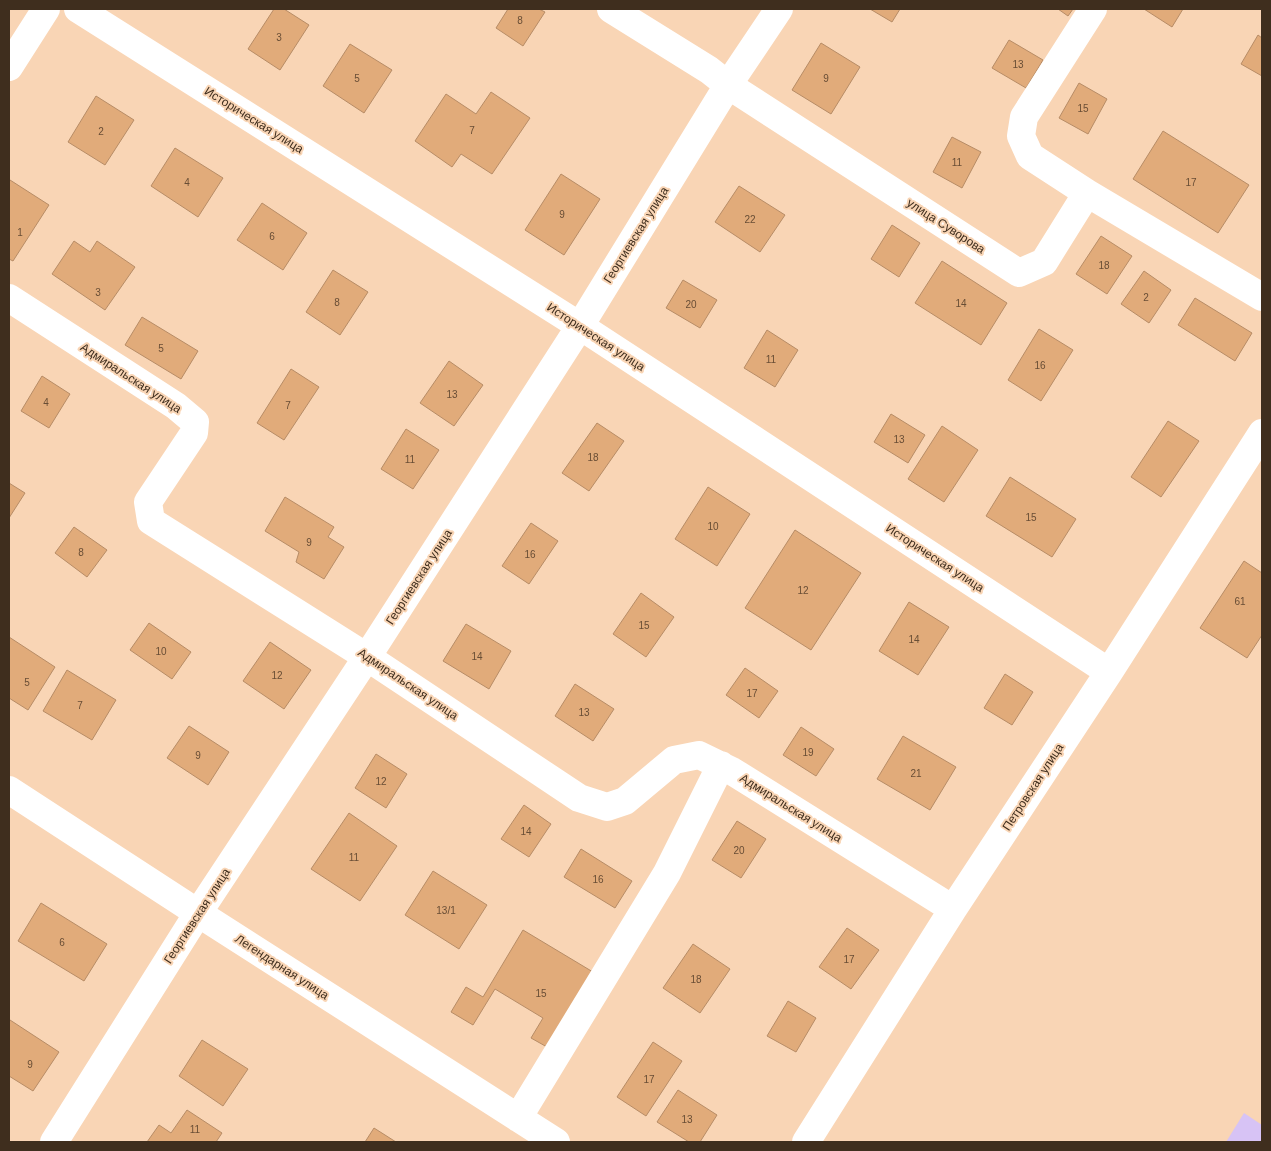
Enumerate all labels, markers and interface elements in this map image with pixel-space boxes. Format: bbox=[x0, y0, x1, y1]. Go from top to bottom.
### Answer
house number: 8 bbox=[517, 15, 523, 26]
house number: 3 bbox=[276, 32, 282, 43]
house number: 13 bbox=[1012, 59, 1024, 70]
house number: 5 bbox=[354, 73, 360, 84]
house number: 9 bbox=[823, 73, 829, 84]
street label: Историческая улица bbox=[202, 84, 306, 156]
house number: 15 bbox=[1077, 103, 1089, 114]
house number: 7 bbox=[469, 125, 475, 136]
house number: 2 bbox=[98, 126, 104, 137]
house number: 11 bbox=[952, 157, 963, 168]
house number: 4 bbox=[184, 177, 190, 188]
house number: 17 bbox=[1185, 177, 1197, 188]
street label: Георгиевская улица bbox=[601, 184, 671, 286]
street label: улица Суворова bbox=[904, 196, 988, 257]
house number: 9 bbox=[559, 209, 565, 220]
house number: 22 bbox=[744, 214, 756, 225]
house number: 1 bbox=[17, 227, 23, 238]
house number: 6 bbox=[269, 231, 275, 242]
house number: 18 bbox=[1098, 260, 1110, 271]
house number: 3 bbox=[95, 287, 101, 298]
house number: 2 bbox=[1143, 292, 1149, 303]
house number: 8 bbox=[334, 297, 340, 308]
house number: 14 bbox=[955, 298, 967, 309]
house number: 20 bbox=[685, 299, 697, 310]
street label: Историческая улица bbox=[544, 300, 648, 374]
street label: Адмиральская улица bbox=[78, 340, 184, 416]
house number: 5 bbox=[158, 343, 164, 354]
house number: 11 bbox=[766, 354, 777, 365]
house number: 16 bbox=[1034, 360, 1046, 371]
house number: 13 bbox=[446, 389, 458, 400]
house number: 4 bbox=[43, 397, 49, 408]
house number: 7 bbox=[285, 400, 291, 411]
house number: 13 bbox=[893, 434, 905, 445]
house number: 18 bbox=[587, 452, 599, 463]
house number: 11 bbox=[405, 454, 416, 465]
house number: 15 bbox=[1025, 512, 1037, 523]
house number: 10 bbox=[707, 521, 719, 532]
street label: Историческая улица bbox=[883, 521, 987, 595]
street label: Георгиевская улица bbox=[383, 526, 455, 627]
house number: 9 bbox=[306, 537, 312, 548]
house number: 8 bbox=[78, 547, 84, 558]
house number: 16 bbox=[524, 549, 536, 560]
house number: 12 bbox=[797, 585, 809, 596]
house number: 61 bbox=[1234, 596, 1246, 607]
house number: 15 bbox=[638, 620, 650, 631]
house number: 14 bbox=[908, 634, 920, 645]
street label: Адмиральская улица bbox=[355, 645, 461, 723]
house number: 10 bbox=[155, 646, 167, 657]
house number: 14 bbox=[471, 651, 483, 662]
house number: 12 bbox=[271, 670, 283, 681]
house number: 5 bbox=[24, 677, 30, 688]
house number: 17 bbox=[746, 688, 758, 699]
house number: 7 bbox=[77, 700, 83, 711]
house number: 13 bbox=[578, 707, 590, 718]
street label: Петровская улица bbox=[1000, 741, 1067, 833]
house number: 19 bbox=[802, 747, 814, 758]
house number: 9 bbox=[195, 750, 201, 761]
house number: 21 bbox=[910, 768, 922, 779]
street label: Адмиральская улица bbox=[737, 771, 845, 845]
house number: 12 bbox=[375, 776, 387, 787]
house number: 14 bbox=[520, 826, 532, 837]
house number: 20 bbox=[733, 845, 745, 856]
house number: 11 bbox=[349, 852, 360, 863]
street label: Георгиевская улица bbox=[161, 865, 233, 966]
house number: 16 bbox=[592, 874, 604, 885]
house number: 13/1 bbox=[436, 905, 456, 916]
street label: Легендарная улица bbox=[233, 932, 332, 1003]
house number: 6 bbox=[59, 937, 65, 948]
house number: 17 bbox=[843, 954, 855, 965]
house number: 18 bbox=[690, 974, 702, 985]
house number: 15 bbox=[535, 988, 547, 999]
house number: 9 bbox=[27, 1059, 33, 1070]
house number: 17 bbox=[643, 1074, 655, 1085]
house number: 13 bbox=[681, 1114, 693, 1125]
house number: 11 bbox=[190, 1124, 201, 1135]

